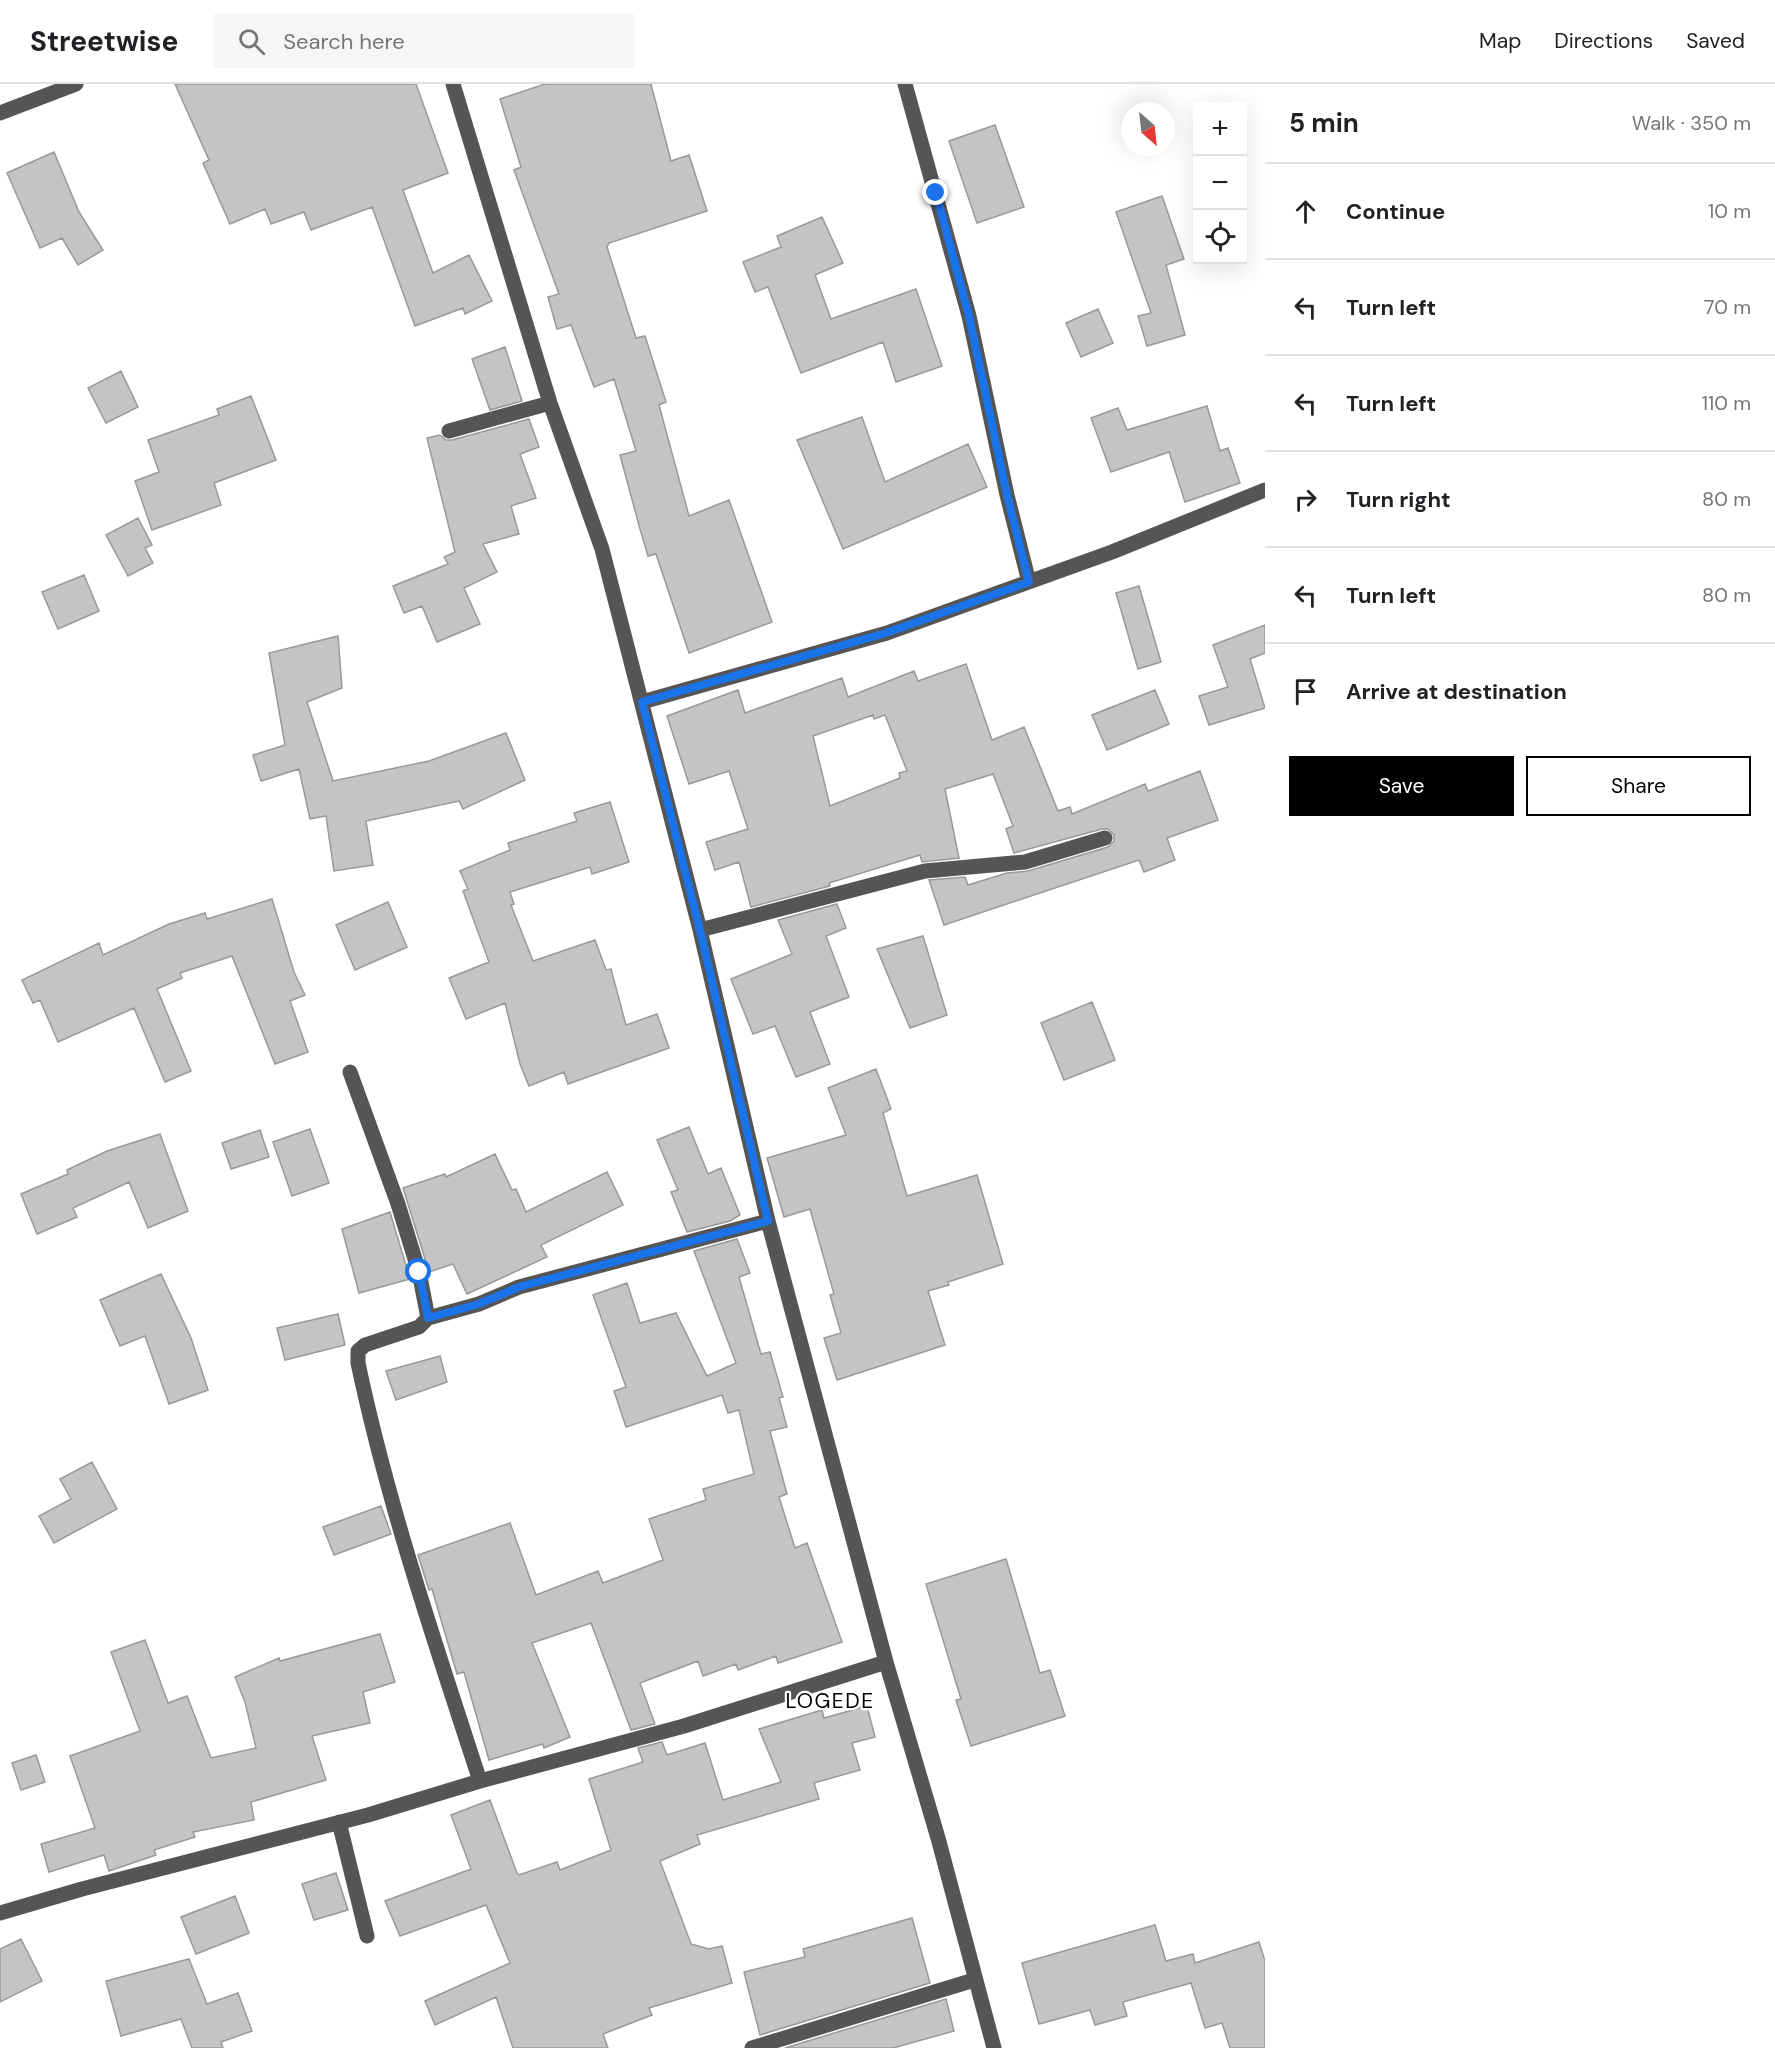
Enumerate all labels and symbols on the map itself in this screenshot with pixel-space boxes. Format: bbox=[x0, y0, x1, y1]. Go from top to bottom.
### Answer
north arrow bbox=[1121, 102, 1175, 156]
route end bbox=[922, 179, 948, 205]
route start bbox=[405, 1258, 431, 1284]
district label: LOGEDE bbox=[785, 1687, 875, 1715]

